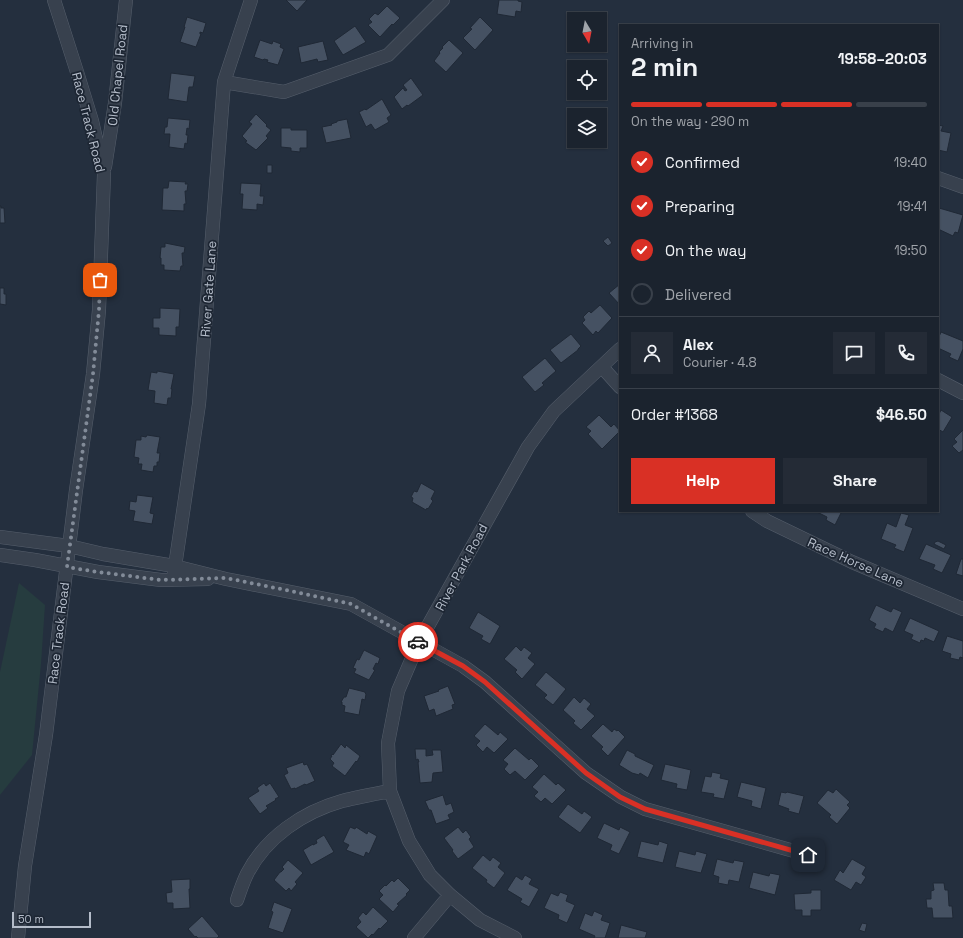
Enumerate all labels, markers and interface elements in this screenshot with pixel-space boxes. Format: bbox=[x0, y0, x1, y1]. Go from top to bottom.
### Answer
north arrow bbox=[567, 12, 607, 52]
map controls bbox=[567, 12, 607, 148]
street label: Old Chapel Road bbox=[104, 23, 131, 127]
text: Arriving in bbox=[631, 35, 693, 52]
text: 19:58–20:03 bbox=[838, 49, 927, 68]
text: 2 min bbox=[631, 50, 698, 84]
button: locate bbox=[567, 60, 607, 100]
street label: Race Track Road bbox=[68, 70, 109, 174]
button: layers bbox=[567, 108, 607, 148]
text: On the way · 290 m bbox=[631, 113, 749, 130]
icon: check bbox=[631, 151, 653, 173]
text: Confirmed bbox=[665, 153, 740, 172]
text: 19:40 bbox=[894, 154, 927, 171]
icon: check bbox=[631, 195, 653, 217]
text: Preparing bbox=[665, 197, 735, 216]
text: 19:41 bbox=[897, 198, 927, 215]
icon: check bbox=[631, 239, 653, 261]
street label: River Gate Lane bbox=[197, 240, 220, 338]
text: On the way bbox=[665, 241, 746, 260]
text: 19:50 bbox=[894, 242, 927, 259]
pin bbox=[83, 263, 117, 297]
icon: bag bbox=[89, 269, 111, 291]
text: Delivered bbox=[665, 285, 732, 304]
button: person bbox=[631, 332, 673, 374]
button: chat bbox=[833, 332, 875, 374]
button: phone bbox=[885, 332, 927, 374]
text: Alex bbox=[683, 335, 714, 354]
text: Courier · 4.8 bbox=[683, 354, 757, 371]
text: Order #1368 bbox=[631, 405, 718, 424]
text: $46.50 bbox=[876, 405, 927, 424]
button: Help bbox=[631, 458, 775, 504]
button: Share bbox=[783, 458, 927, 504]
street label: River Park Road bbox=[431, 521, 492, 614]
street label: Race Horse Lane bbox=[805, 534, 907, 591]
street label: Race Track Road bbox=[44, 581, 73, 685]
courier bbox=[398, 622, 438, 662]
icon: car bbox=[407, 631, 429, 653]
pin bbox=[791, 838, 825, 872]
icon: home bbox=[797, 844, 819, 866]
scale bar bbox=[12, 910, 91, 929]
text: 50 m bbox=[18, 912, 44, 926]

